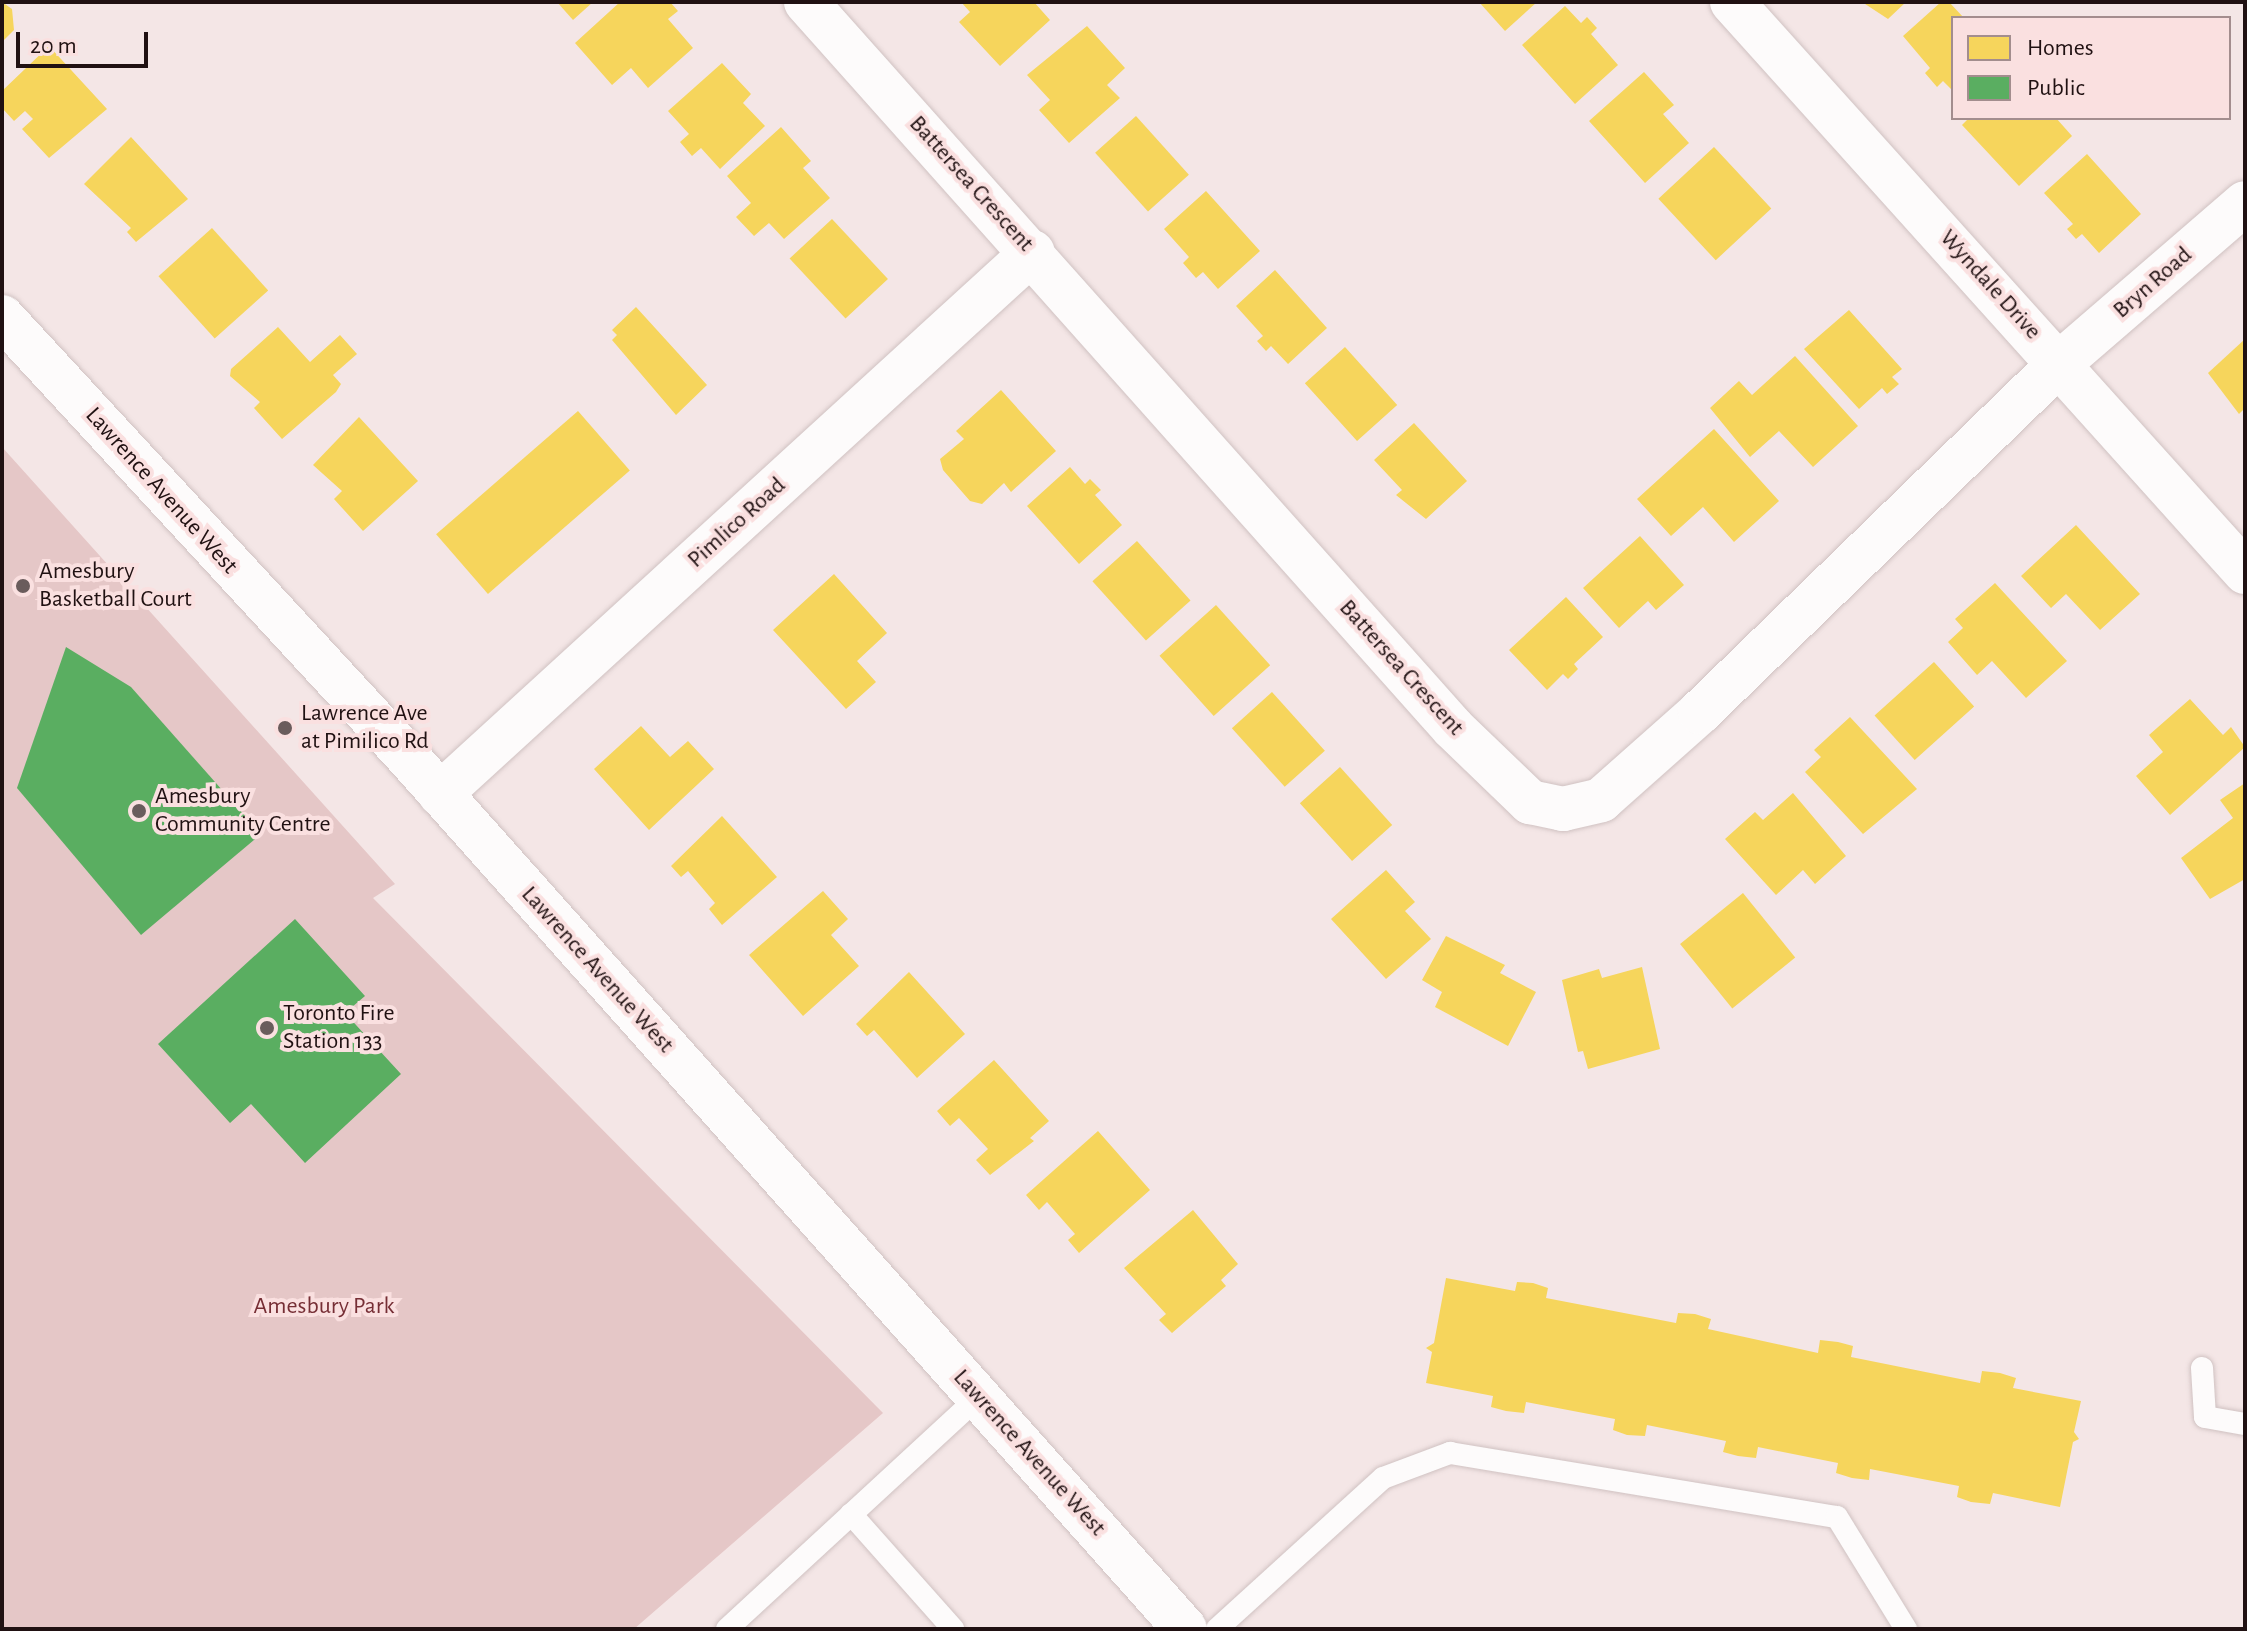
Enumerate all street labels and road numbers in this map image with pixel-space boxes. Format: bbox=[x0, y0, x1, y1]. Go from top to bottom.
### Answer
street label: Battersea Crescent bbox=[902, 110, 1040, 258]
street label: Wyndale Drive bbox=[1933, 224, 2047, 346]
street label: Bryn Road bbox=[2108, 241, 2198, 325]
street label: Lawrence Avenue West bbox=[79, 402, 243, 580]
street label: Pimlico Road bbox=[682, 472, 792, 574]
street label: Battersea Crescent bbox=[1332, 594, 1470, 742]
street label: Lawrence Avenue West bbox=[515, 881, 679, 1059]
street label: Lawrence Avenue West bbox=[947, 1364, 1111, 1542]

